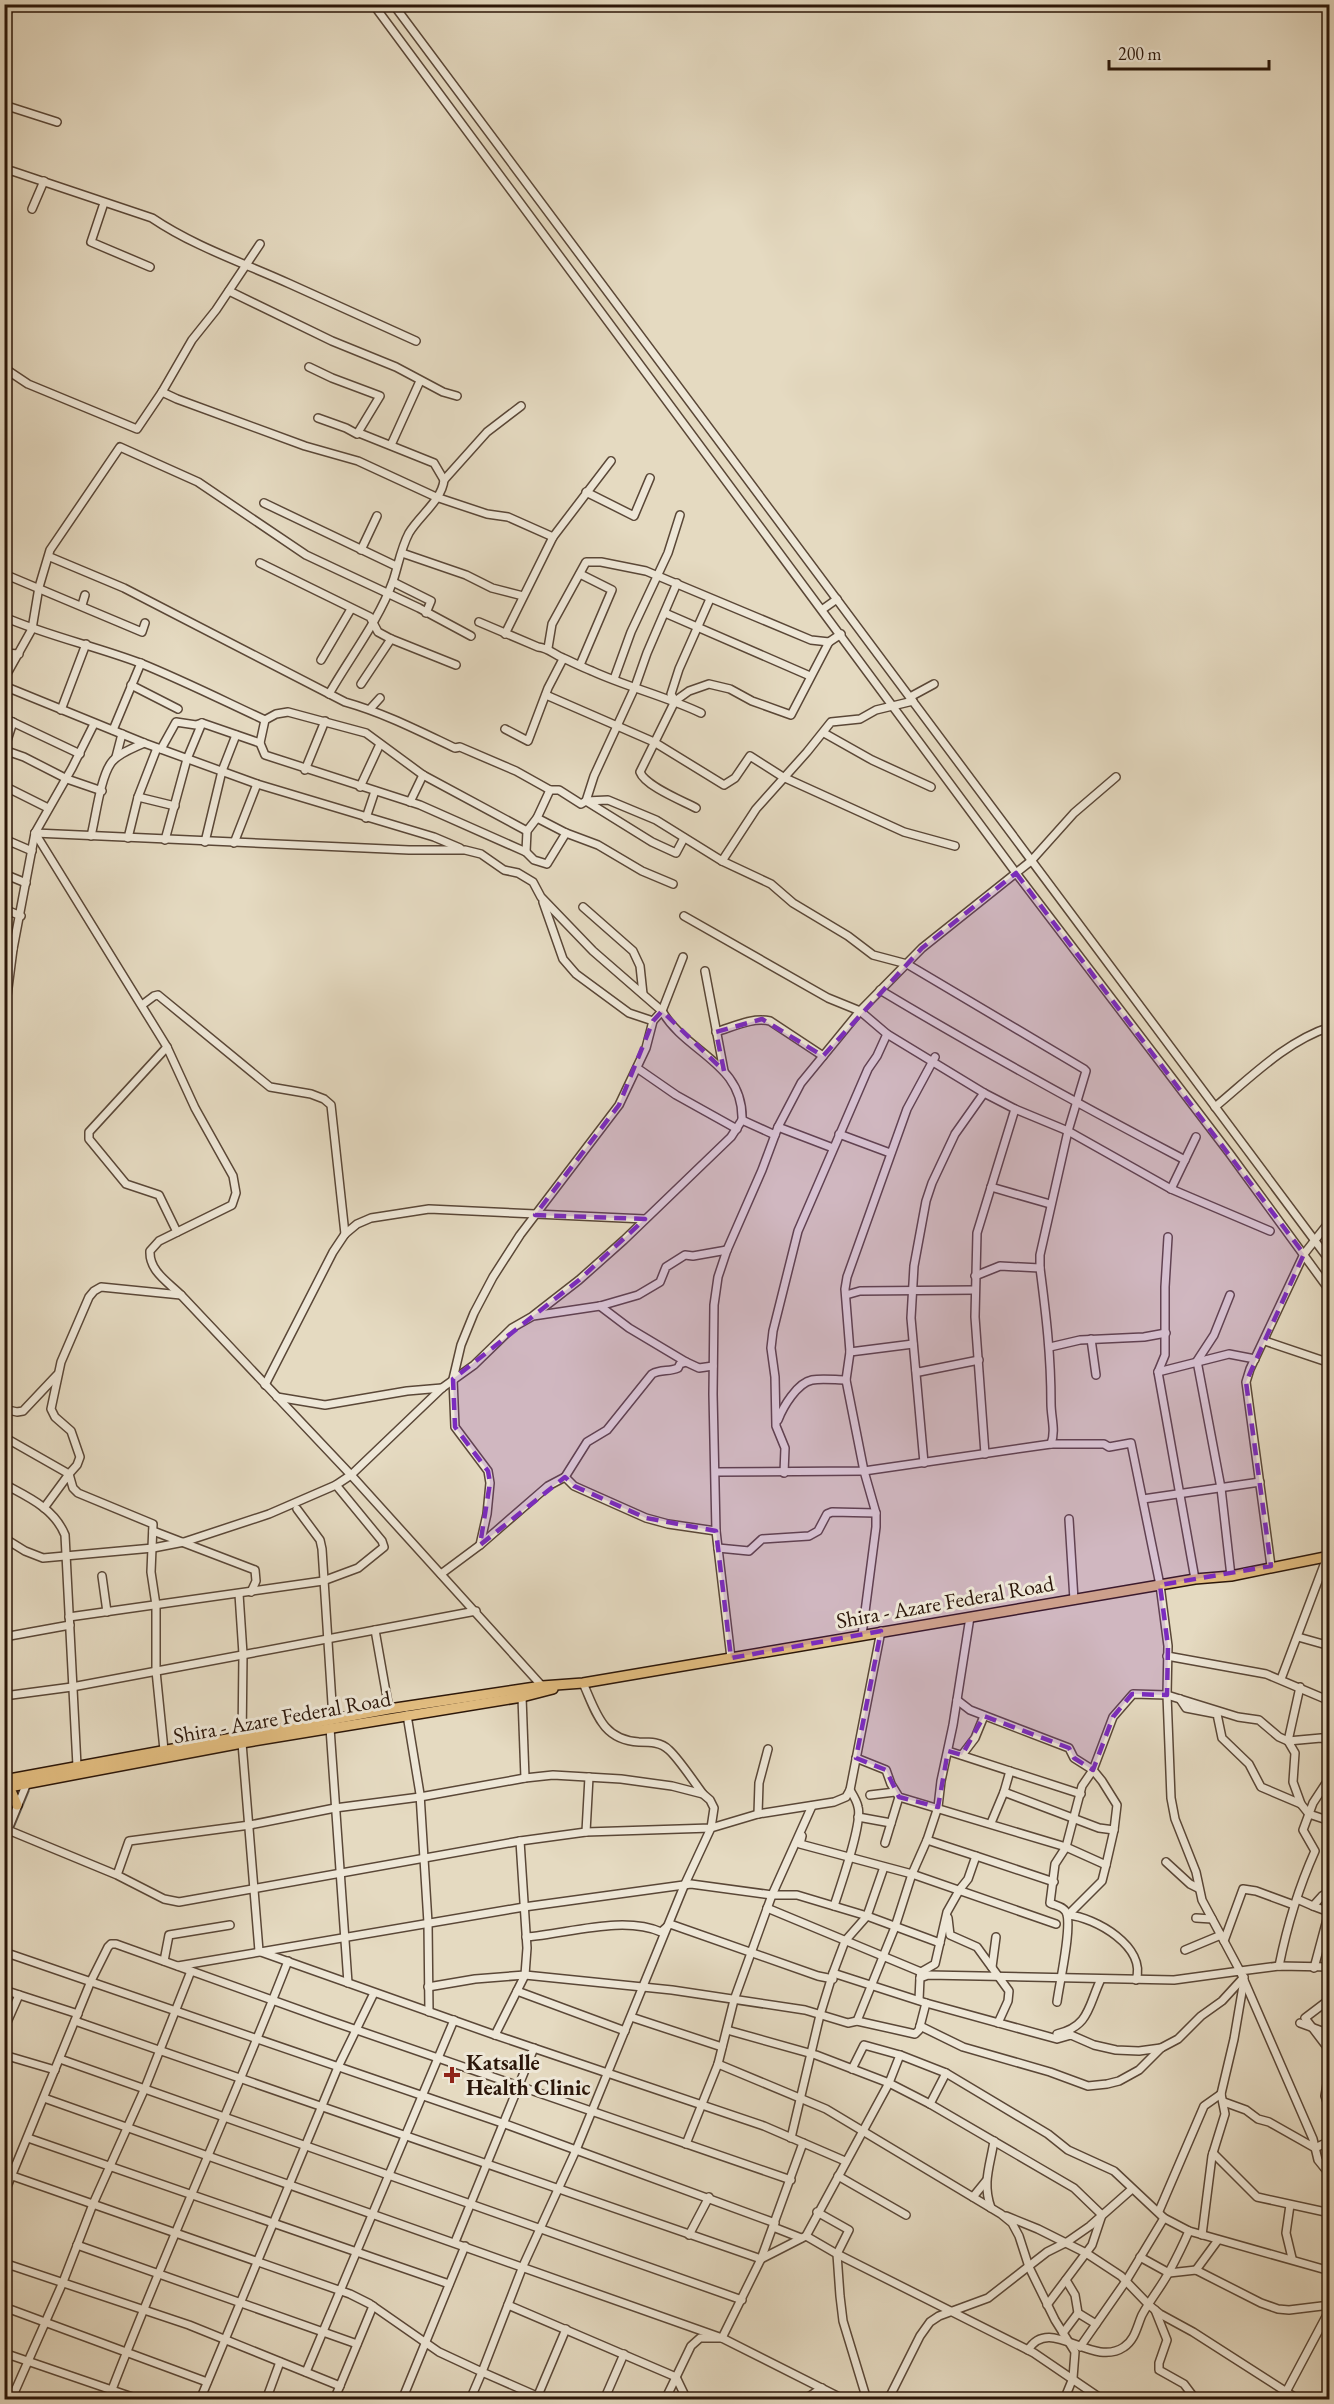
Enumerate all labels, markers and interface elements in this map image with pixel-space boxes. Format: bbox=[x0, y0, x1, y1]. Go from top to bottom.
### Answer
scale bar bbox=[1109, 33, 1270, 71]
text: 200 m bbox=[1118, 42, 1162, 65]
street label: Shira - Azare Federal Road bbox=[834, 1568, 1057, 1635]
street label: Shira - Azare Federal Road bbox=[171, 1683, 394, 1750]
place label: Katsalle Health Clinic bbox=[466, 2048, 590, 2102]
marker: Katsalle Health Clinic bbox=[443, 2066, 461, 2084]

